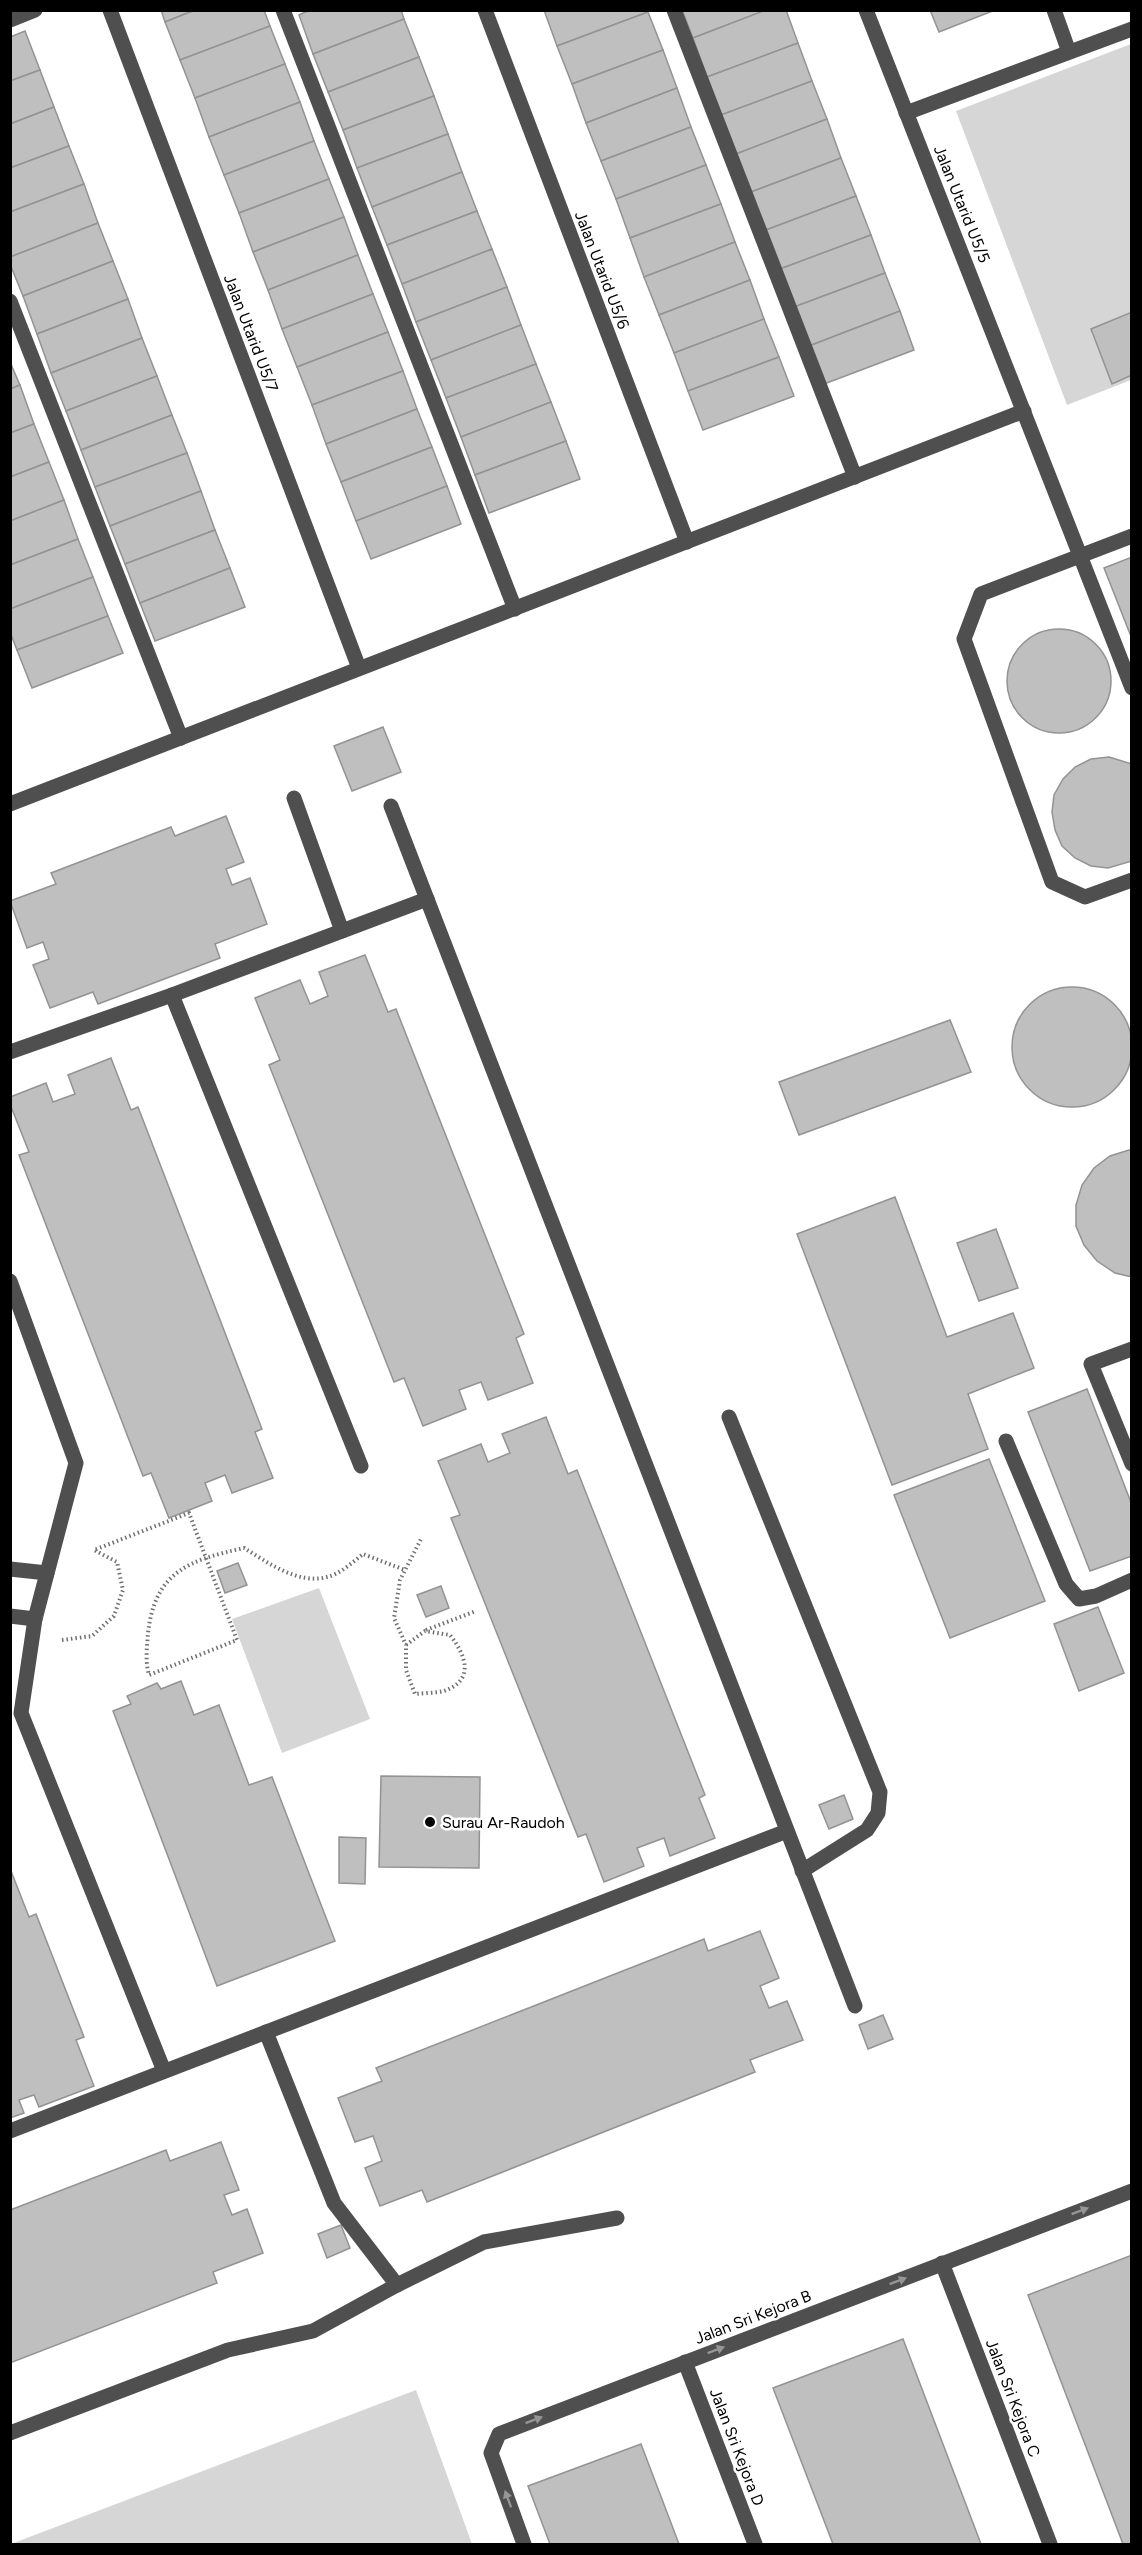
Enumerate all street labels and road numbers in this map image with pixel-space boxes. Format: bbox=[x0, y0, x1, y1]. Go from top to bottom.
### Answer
street label: Jalan Utarid U5/5 bbox=[930, 143, 994, 265]
street label: Jalan Utarid U5/6 bbox=[571, 208, 633, 332]
street label: Jalan Utarid U5/7 bbox=[220, 272, 282, 395]
street label: Jalan Sri Kejora B bbox=[692, 2286, 814, 2348]
street label: Jalan Sri Kejora C bbox=[982, 2336, 1044, 2460]
street label: Jalan Sri Kejora D bbox=[706, 2386, 768, 2508]

